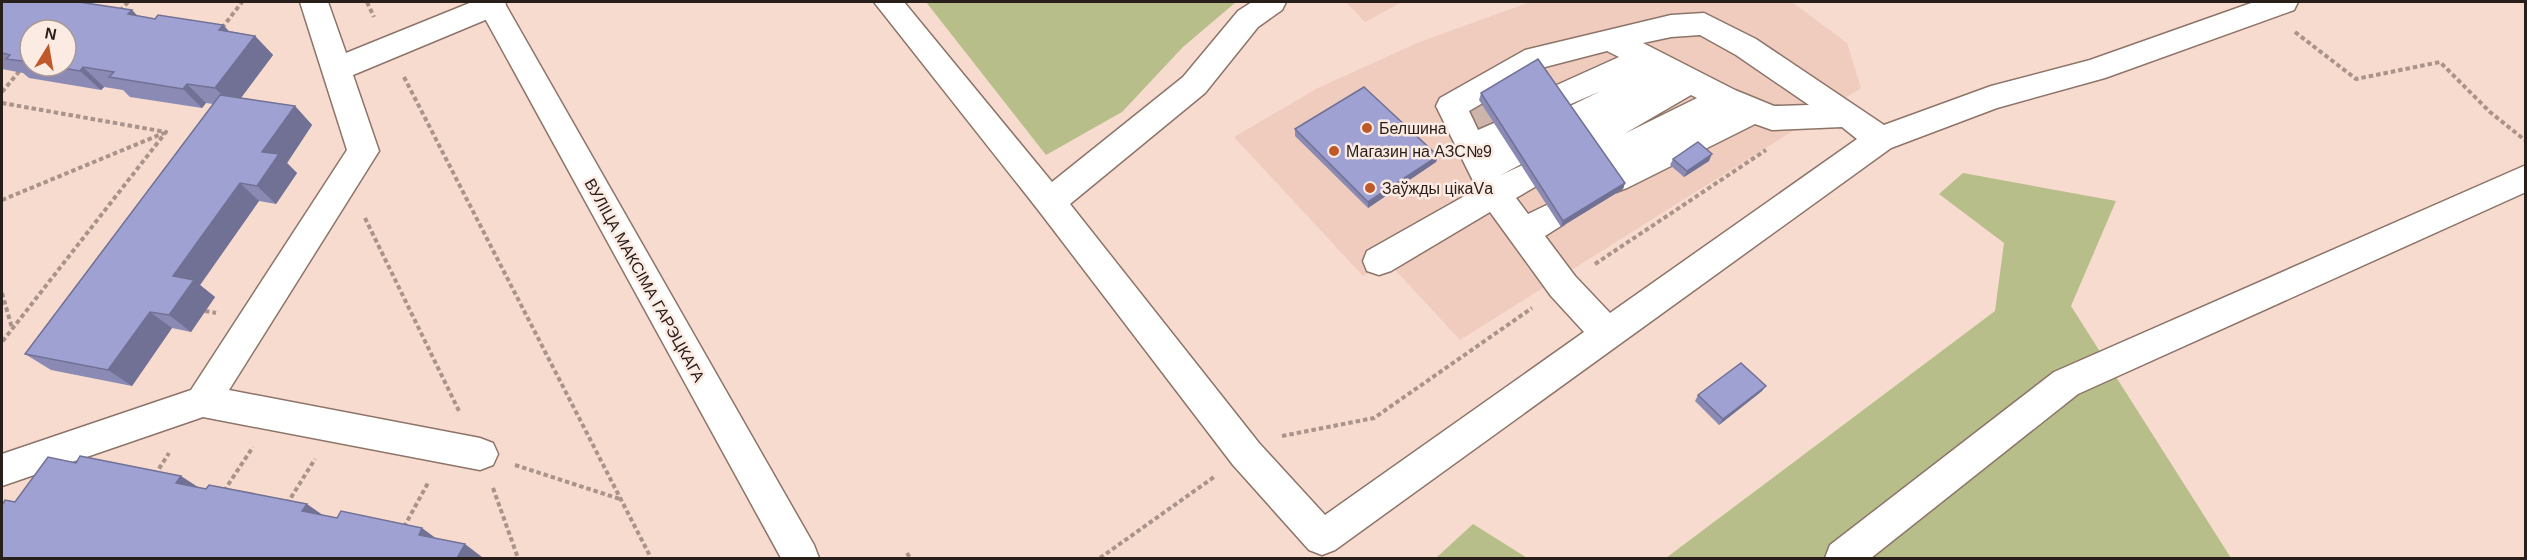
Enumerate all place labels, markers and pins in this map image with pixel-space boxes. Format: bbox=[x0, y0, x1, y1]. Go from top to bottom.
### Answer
place label: Белшина bbox=[1379, 120, 1447, 137]
marker: Белшина bbox=[1360, 121, 1374, 135]
place label: Магазин на АЗС№9 bbox=[1346, 143, 1492, 160]
marker: Магазин на АЗС№9 bbox=[1327, 144, 1341, 158]
place label: Заўжды цікаVа bbox=[1382, 180, 1493, 197]
marker: Заўжды цікаVа bbox=[1363, 181, 1377, 195]

